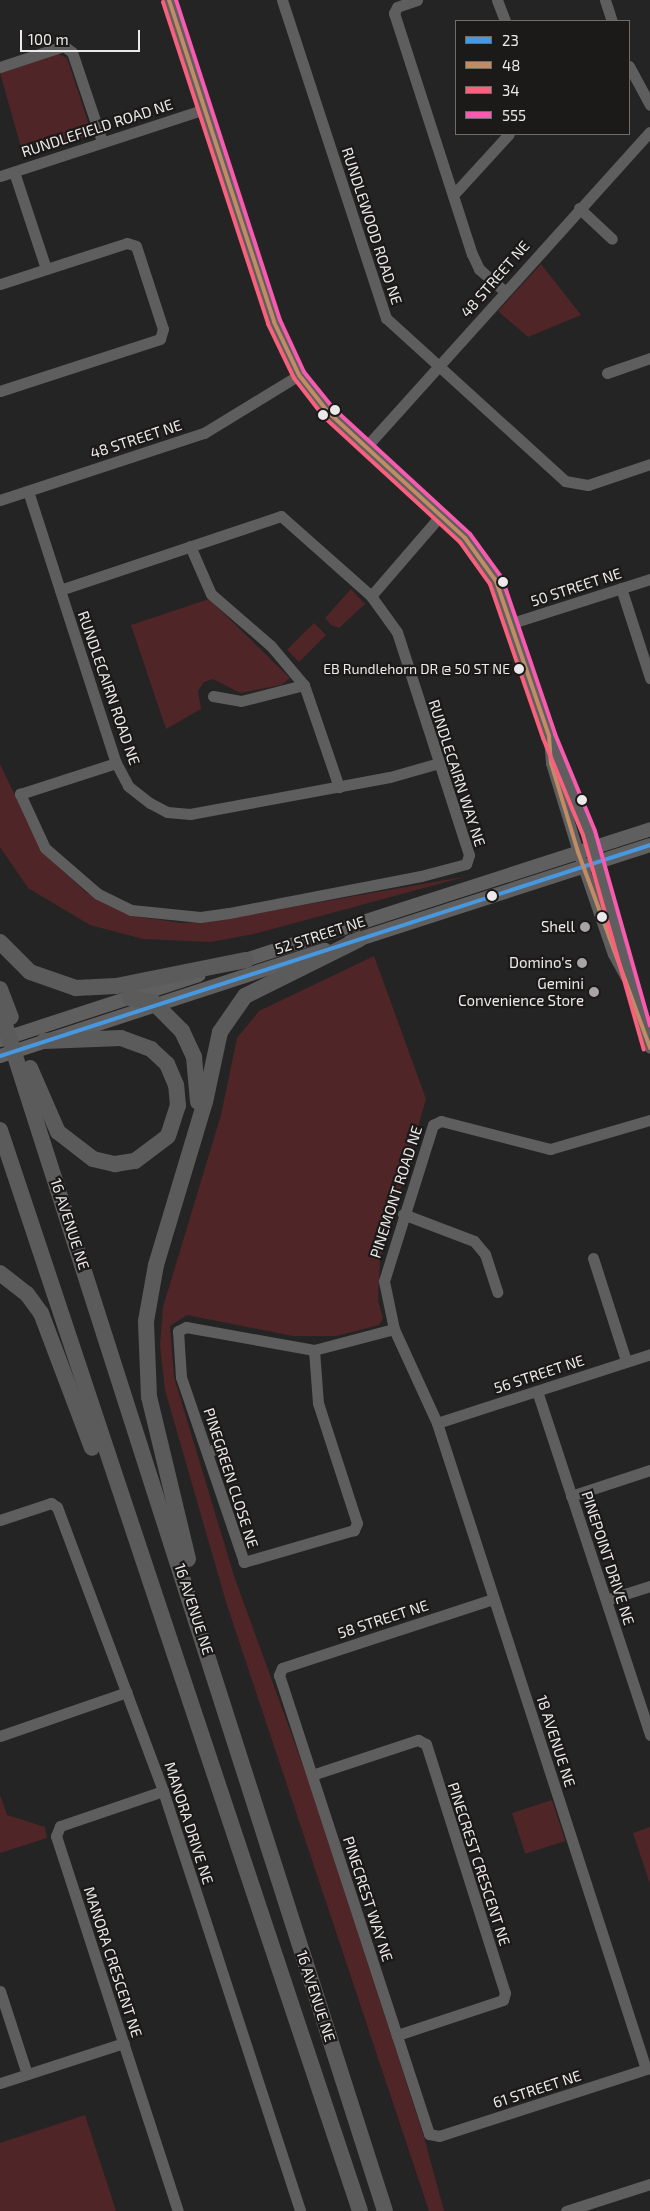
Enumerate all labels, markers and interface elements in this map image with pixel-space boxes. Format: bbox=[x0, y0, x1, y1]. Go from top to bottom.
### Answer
scale bar bbox=[22, 20, 142, 52]
legend bbox=[455, 20, 630, 135]
text: 100 m bbox=[28, 30, 69, 48]
text: 23 bbox=[502, 31, 519, 49]
text: 48 bbox=[502, 56, 520, 74]
text: 34 bbox=[502, 81, 520, 99]
street label: RUNDLEFIELD ROAD NE bbox=[19, 95, 175, 161]
text: 555 bbox=[502, 106, 526, 124]
street label: RUNDLEWOOD ROAD NE bbox=[338, 145, 406, 307]
street label: 48 STREET NE bbox=[457, 237, 533, 321]
unlabelled marker bbox=[330, 405, 340, 415]
unlabelled marker bbox=[318, 410, 328, 420]
street label: 48 STREET NE bbox=[88, 416, 184, 462]
street label: 50 STREET NE bbox=[528, 564, 624, 610]
unlabelled marker bbox=[498, 577, 508, 587]
street label: RUNDLECAIRN ROAD NE bbox=[74, 609, 144, 767]
place label: EB Rundlehorn DR @ 50 ST NE bbox=[323, 661, 510, 677]
marker: EB Rundlehorn DR @ 50 ST NE bbox=[514, 664, 524, 674]
street label: RUNDLECAIRN WAY NE bbox=[425, 697, 489, 849]
unlabelled marker bbox=[577, 795, 587, 805]
unlabelled marker bbox=[487, 891, 497, 901]
street label: 52 STREET NE bbox=[272, 912, 368, 958]
unlabelled marker bbox=[597, 912, 607, 922]
place label: Shell bbox=[541, 918, 575, 936]
marker: Shell bbox=[579, 921, 591, 933]
place label: Domino's bbox=[509, 954, 572, 972]
marker: Domino's bbox=[576, 957, 588, 969]
place label: Gemini Convenience Store bbox=[458, 974, 584, 1009]
marker: Gemini Convenience Store bbox=[588, 986, 600, 998]
street label: PINEMONT ROAD NE bbox=[366, 1123, 426, 1261]
street label: 16 AVENUE NE bbox=[47, 1176, 93, 1272]
street label: 56 STREET NE bbox=[491, 1351, 587, 1397]
street label: PINEGREEN CLOSE NE bbox=[200, 1406, 262, 1550]
street label: PINEPOINT DRIVE NE bbox=[578, 1489, 638, 1627]
street label: 16 AVENUE NE bbox=[171, 1561, 217, 1657]
street label: 58 STREET NE bbox=[335, 1596, 431, 1642]
street label: 18 AVENUE NE bbox=[533, 1693, 579, 1789]
street label: MANORA DRIVE NE bbox=[161, 1759, 217, 1887]
street label: PINECREST CRESCENT NE bbox=[444, 1780, 514, 1948]
street label: PINECREST WAY NE bbox=[339, 1834, 397, 1964]
street label: MANORA CRESCENT NE bbox=[80, 1884, 146, 2040]
street label: 16 AVENUE NE bbox=[293, 1948, 339, 2044]
street label: 61 STREET NE bbox=[490, 2066, 584, 2112]

